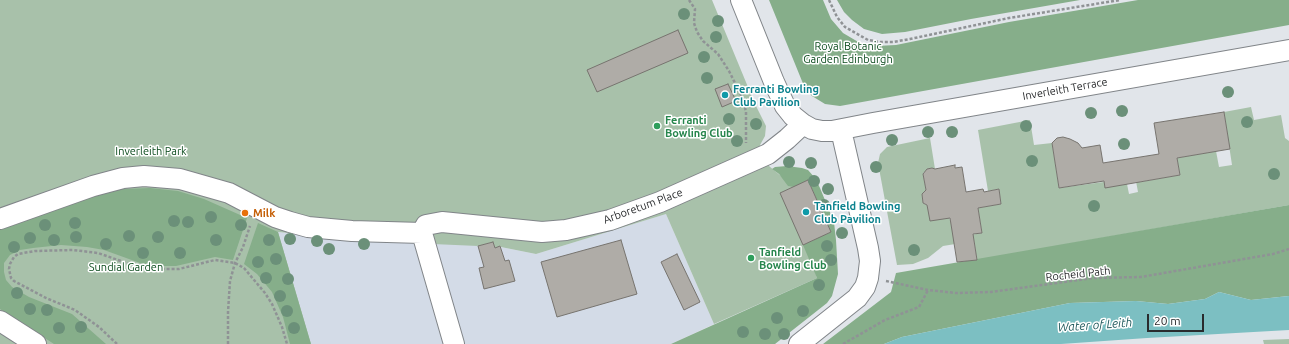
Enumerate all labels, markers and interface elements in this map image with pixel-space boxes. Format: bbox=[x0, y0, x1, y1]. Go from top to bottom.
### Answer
park label: Royal Botanic Garden Edinburgh bbox=[803, 39, 893, 65]
street label: Inverleith Terrace bbox=[1021, 75, 1109, 103]
place label: Ferranti Bowling Club Pavilion bbox=[733, 82, 819, 108]
marker: Ferranti Bowling Club Pavilion bbox=[720, 90, 730, 100]
place label: Ferranti Bowling Club bbox=[665, 113, 733, 139]
marker: Ferranti Bowling Club bbox=[652, 121, 662, 131]
park label: Inverleith Park bbox=[115, 144, 187, 158]
street label: Arboretum Place bbox=[602, 186, 684, 226]
place label: Tanfield Bowling Club Pavilion bbox=[814, 199, 900, 225]
place label: Milk bbox=[253, 206, 275, 220]
marker: Tanfield Bowling Club Pavilion bbox=[801, 207, 811, 217]
marker: Milk bbox=[240, 208, 250, 218]
place label: Tanfield Bowling Club bbox=[759, 245, 827, 271]
marker: Tanfield Bowling Club bbox=[746, 253, 756, 263]
park label: Sundial Garden bbox=[89, 260, 163, 274]
street label: Rocheid Path bbox=[1045, 264, 1111, 284]
scale bar bbox=[1149, 306, 1206, 332]
text: 20 m bbox=[1154, 314, 1181, 327]
water label: Water of Leith bbox=[1057, 315, 1133, 335]

